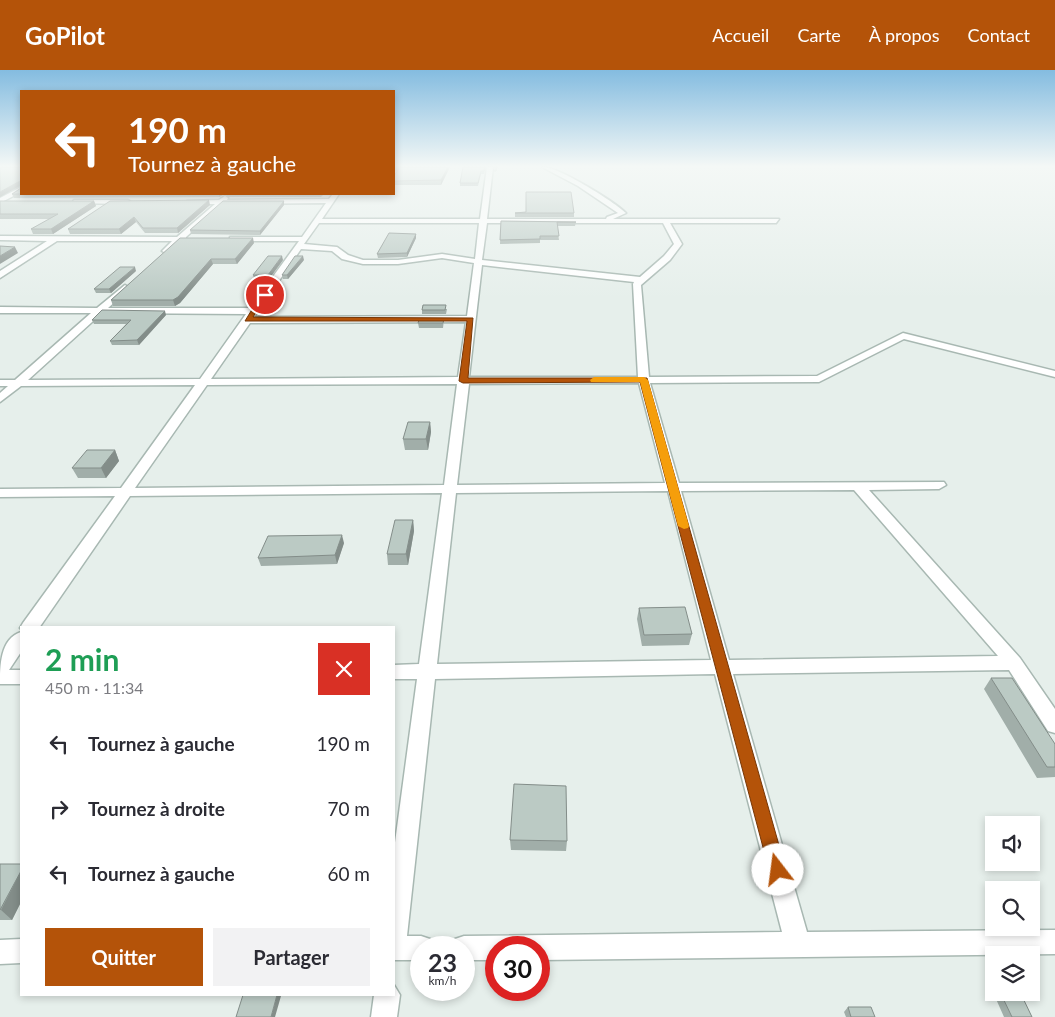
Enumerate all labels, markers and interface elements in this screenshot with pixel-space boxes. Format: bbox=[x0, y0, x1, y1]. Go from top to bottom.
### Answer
text: GoPilot bbox=[25, 21, 105, 50]
text: Accueil bbox=[712, 24, 769, 46]
text: Carte bbox=[797, 24, 841, 46]
text: À propos bbox=[869, 24, 940, 46]
text: Contact bbox=[968, 24, 1030, 46]
text: 190 m bbox=[128, 108, 227, 150]
icon: left bbox=[45, 110, 110, 175]
text: Tournez à gauche bbox=[128, 150, 296, 177]
pin bbox=[244, 274, 286, 316]
icon: arrive bbox=[251, 281, 279, 309]
text: 2 min bbox=[45, 641, 119, 677]
button: close bbox=[318, 643, 370, 695]
text: 450 m · 11:34 bbox=[45, 678, 144, 697]
icon: left bbox=[45, 730, 73, 758]
text: Tournez à gauche bbox=[88, 732, 235, 755]
text: 190 m bbox=[316, 732, 370, 755]
icon: right bbox=[45, 795, 73, 823]
text: Tournez à droite bbox=[88, 797, 225, 820]
text: 70 m bbox=[327, 797, 370, 820]
map controls bbox=[985, 816, 1040, 1001]
button: sound bbox=[985, 816, 1040, 871]
position arrow bbox=[751, 843, 803, 895]
icon: left bbox=[45, 860, 73, 888]
text: Tournez à gauche bbox=[88, 862, 235, 885]
text: 60 m bbox=[327, 862, 370, 885]
button: search bbox=[985, 881, 1040, 936]
button: Quitter bbox=[45, 928, 203, 986]
button: Partager bbox=[213, 928, 370, 986]
speed limit sign: 30 bbox=[485, 936, 550, 1001]
button: layers bbox=[985, 946, 1040, 1001]
text: 23 bbox=[428, 947, 457, 977]
text: km/h bbox=[428, 973, 457, 988]

